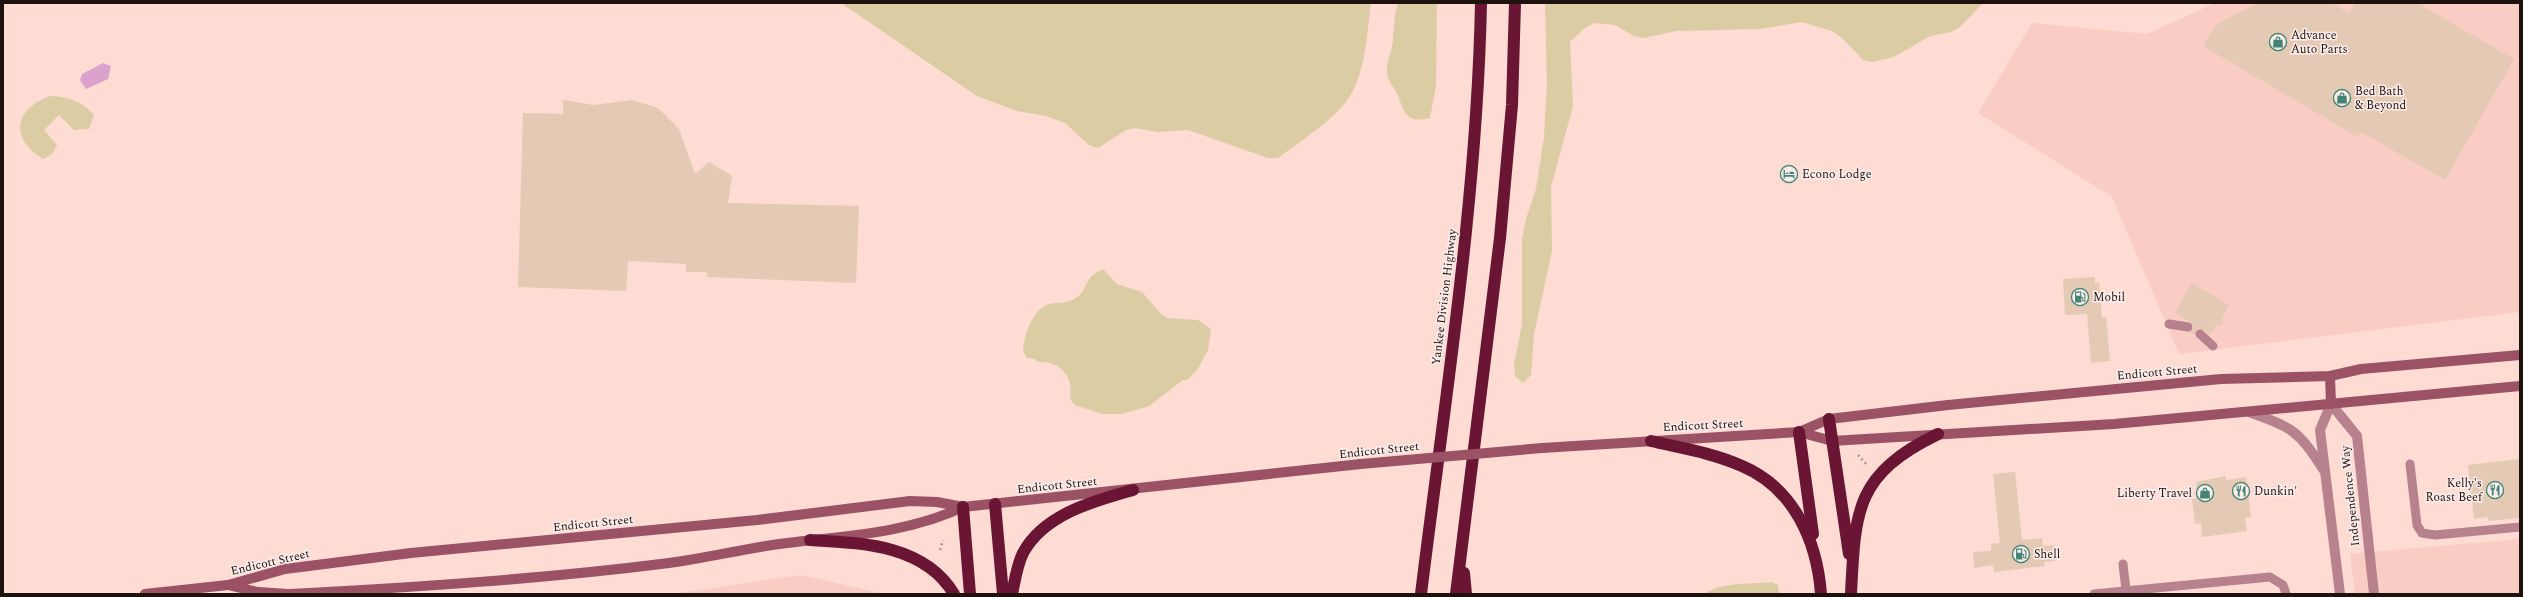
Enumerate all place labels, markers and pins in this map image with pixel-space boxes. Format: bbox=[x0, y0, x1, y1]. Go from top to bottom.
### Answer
place label: Advance Auto Parts bbox=[2291, 26, 2348, 59]
shop icon: Advance Auto Parts bbox=[2268, 32, 2288, 52]
place label: Bed Bath & Beyond bbox=[2355, 82, 2406, 115]
shop icon: Bed Bath & Beyond bbox=[2332, 88, 2352, 108]
hotel icon: Econo Lodge bbox=[1779, 164, 1799, 184]
place label: Econo Lodge bbox=[1802, 165, 1872, 184]
fuel station icon: Mobil bbox=[2070, 287, 2090, 307]
place label: Mobil bbox=[2093, 288, 2125, 307]
place label: Kelly's Roast Beef bbox=[2426, 474, 2483, 507]
restaurant icon: Kelly's Roast Beef bbox=[2485, 480, 2505, 500]
restaurant icon: Dunkin' bbox=[2231, 481, 2251, 501]
place label: Dunkin' bbox=[2254, 482, 2297, 501]
shop icon: Liberty Travel bbox=[2195, 483, 2215, 503]
place label: Liberty Travel bbox=[2117, 484, 2192, 503]
fuel station icon: Shell bbox=[2011, 544, 2031, 564]
place label: Shell bbox=[2034, 545, 2060, 564]

